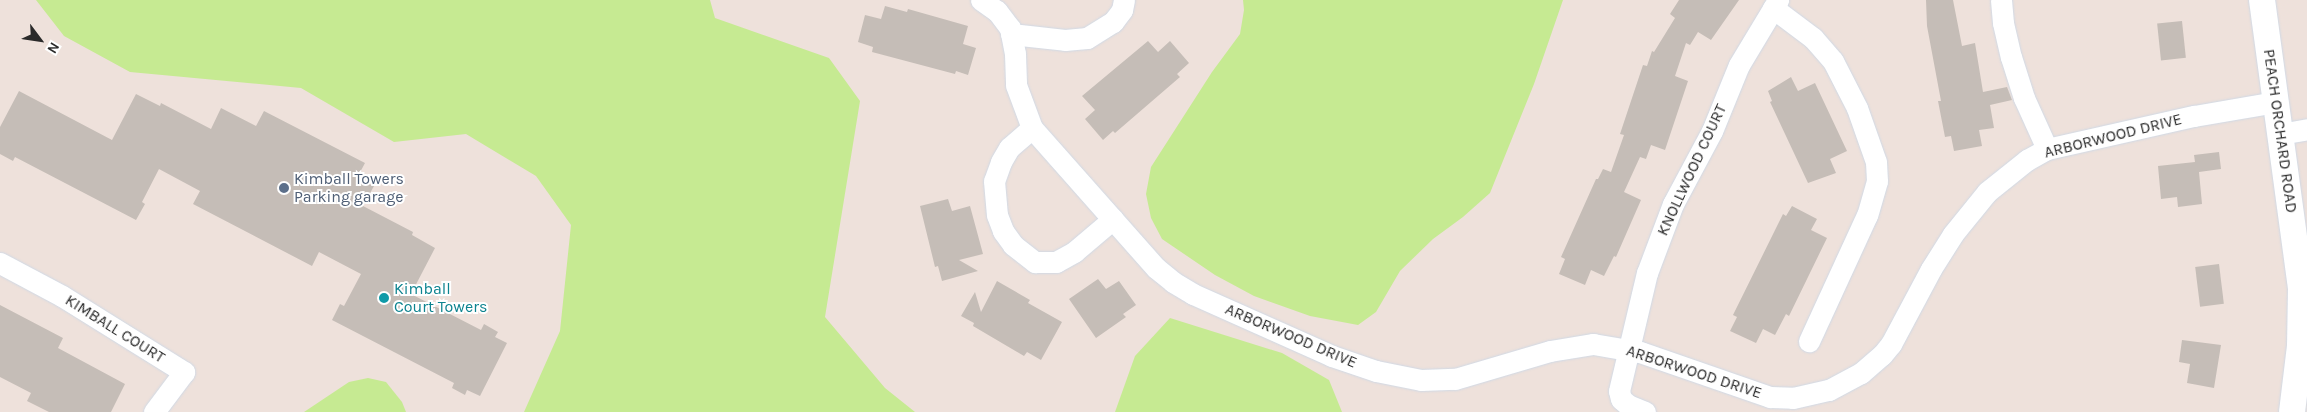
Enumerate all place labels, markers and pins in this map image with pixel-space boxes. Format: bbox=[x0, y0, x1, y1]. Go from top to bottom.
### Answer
place label: Kimball Towers Parking garage bbox=[294, 169, 404, 207]
marker: Kimball Towers Parking garage bbox=[278, 182, 290, 194]
place label: Kimball Court Towers bbox=[394, 279, 487, 317]
marker: Kimball Court Towers bbox=[378, 292, 390, 304]

